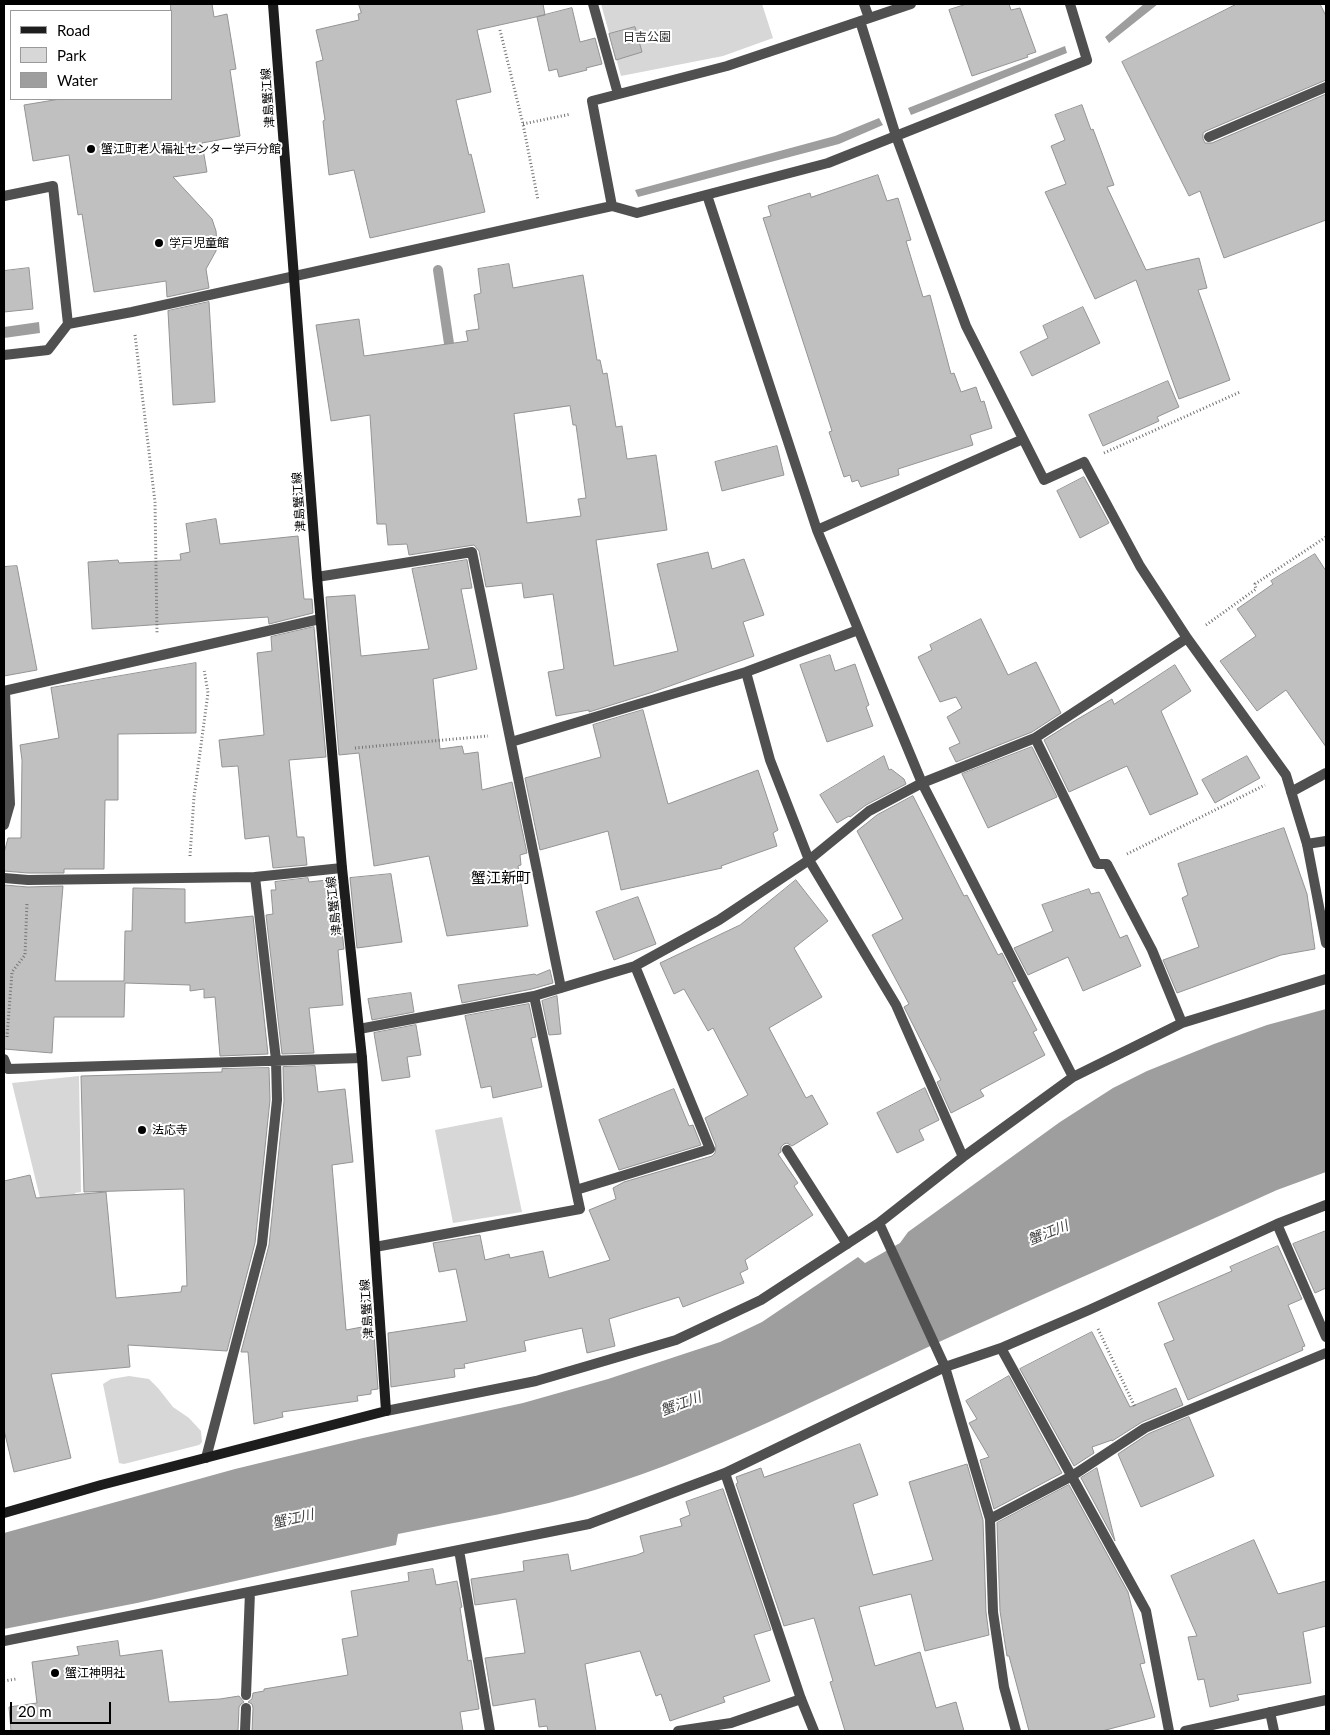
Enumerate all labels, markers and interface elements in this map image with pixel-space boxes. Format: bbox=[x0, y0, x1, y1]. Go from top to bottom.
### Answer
legend bbox=[10, 10, 172, 100]
text: Road bbox=[57, 21, 90, 39]
park label: 日吉公園 bbox=[623, 30, 671, 44]
text: Park bbox=[57, 46, 86, 64]
street label: 津島蟹江線 bbox=[259, 68, 277, 128]
text: Water bbox=[57, 71, 98, 89]
place label: 蟹江町老人福祉センター学戸分館 bbox=[101, 142, 281, 156]
marker: 蟹江町老人福祉センター学戸分館 bbox=[85, 143, 97, 155]
place label: 学戸児童館 bbox=[169, 236, 229, 250]
marker: 学戸児童館 bbox=[153, 237, 165, 249]
street label: 津島蟹江線 bbox=[290, 472, 308, 532]
district label: 蟹江新町 bbox=[471, 869, 531, 887]
street label: 津島蟹江線 bbox=[324, 875, 344, 937]
place label: 法応寺 bbox=[152, 1123, 188, 1137]
marker: 法応寺 bbox=[136, 1124, 148, 1136]
water label: 蟹江川 bbox=[1025, 1217, 1071, 1249]
street label: 津島蟹江線 bbox=[358, 1279, 376, 1339]
water label: 蟹江川 bbox=[658, 1389, 704, 1419]
water label: 蟹江川 bbox=[271, 1506, 315, 1532]
place label: 蟹江神明社 bbox=[65, 1666, 125, 1680]
marker: 蟹江神明社 bbox=[49, 1667, 61, 1679]
scale bar bbox=[12, 1692, 114, 1724]
text: 20 m bbox=[18, 1702, 52, 1720]

